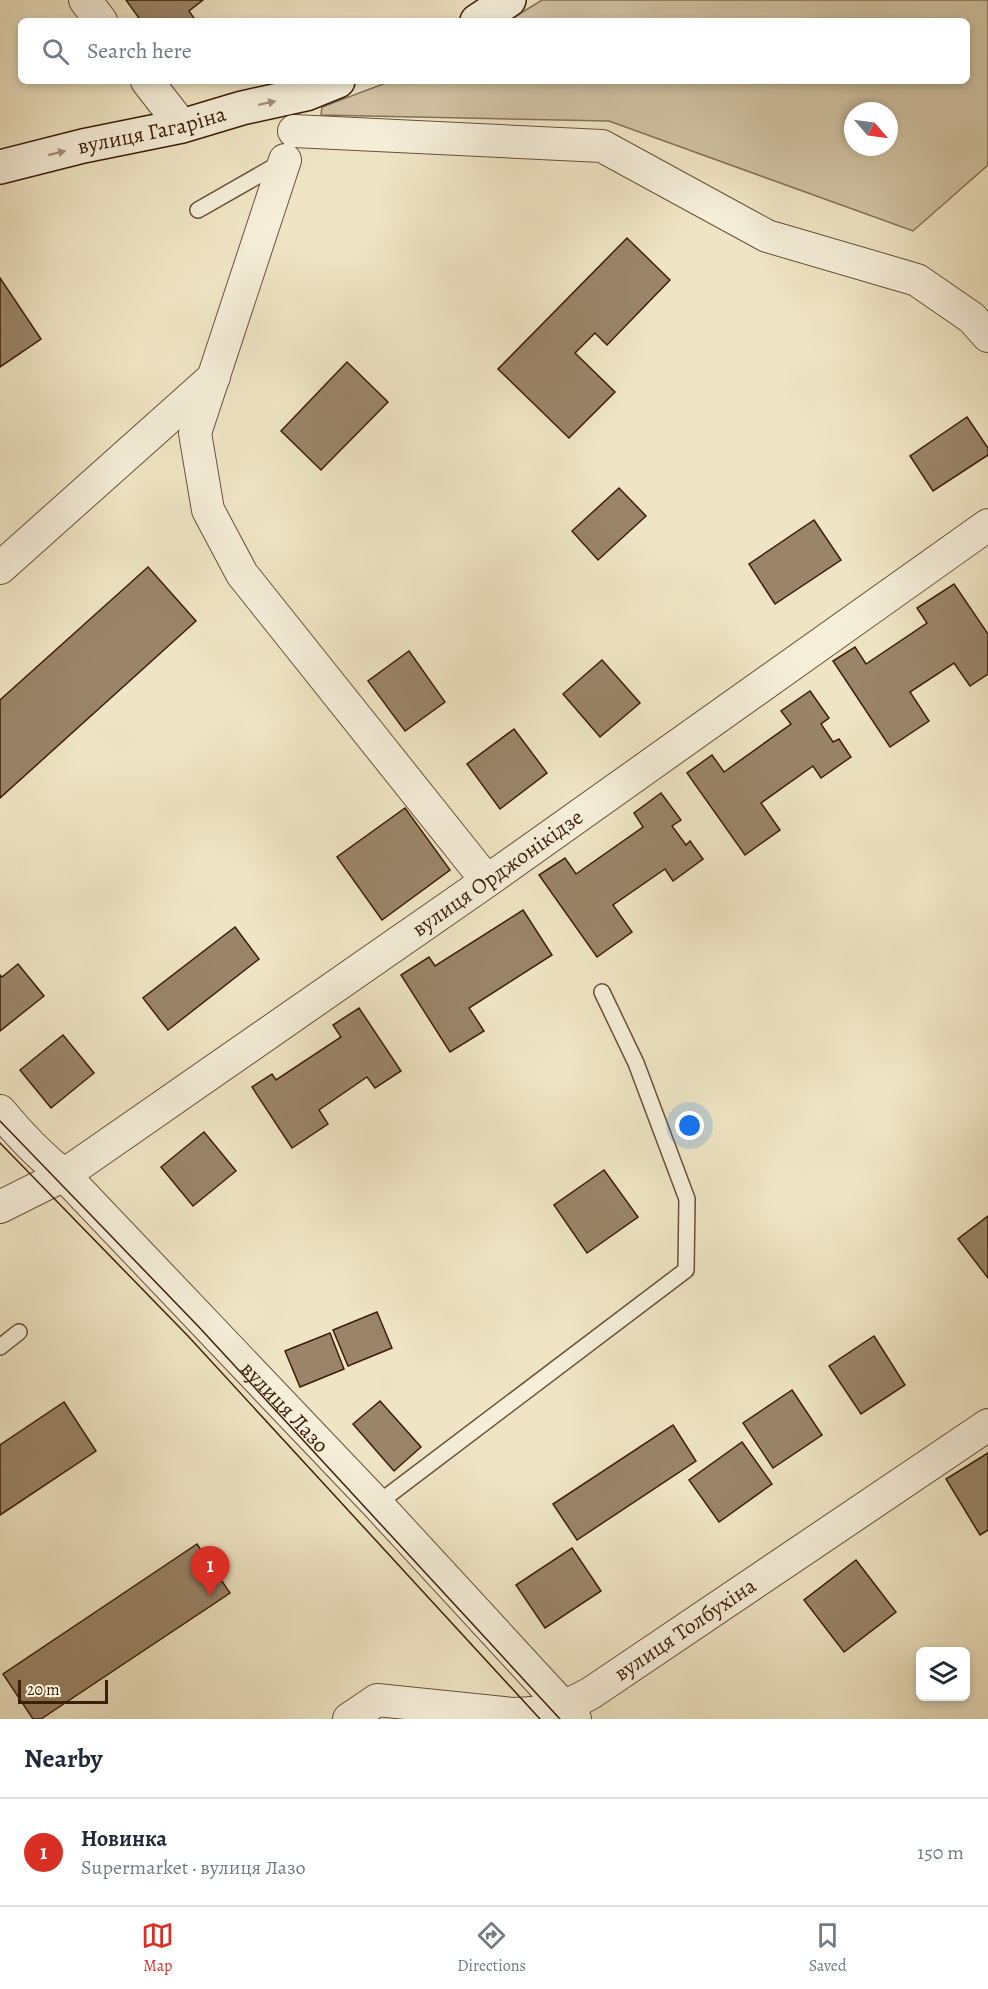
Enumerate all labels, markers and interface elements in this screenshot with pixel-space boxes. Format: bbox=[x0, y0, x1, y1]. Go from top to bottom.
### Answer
search box bbox=[18, 18, 970, 84]
icon: search bbox=[39, 35, 72, 68]
text: Search here bbox=[87, 36, 192, 66]
street label: вулиця Гагаріна bbox=[74, 98, 230, 162]
one-way arrow bbox=[257, 98, 276, 107]
north arrow bbox=[844, 102, 898, 156]
one-way arrow bbox=[48, 147, 66, 157]
street label: вулиця Орджонікідзе bbox=[406, 802, 589, 944]
your location bbox=[675, 1111, 704, 1140]
street label: вулиця Лазо bbox=[234, 1355, 336, 1459]
pin: 1 bbox=[190, 1546, 230, 1596]
street label: вулиця Толбухіна bbox=[608, 1570, 763, 1688]
map controls bbox=[916, 1647, 970, 1701]
button: layers bbox=[916, 1647, 970, 1701]
scale bar bbox=[18, 1677, 108, 1704]
text: 20 m bbox=[27, 1679, 60, 1701]
text: Nearby bbox=[24, 1741, 103, 1776]
text: Новинка bbox=[81, 1824, 167, 1854]
text: 1 bbox=[40, 1839, 47, 1866]
text: 150 m bbox=[917, 1839, 964, 1866]
text: Supermarket · вулиця Лазо bbox=[81, 1854, 306, 1881]
tab: Map bbox=[141, 1919, 174, 1977]
tab: Directions bbox=[457, 1919, 526, 1977]
tab: Saved bbox=[809, 1919, 847, 1977]

